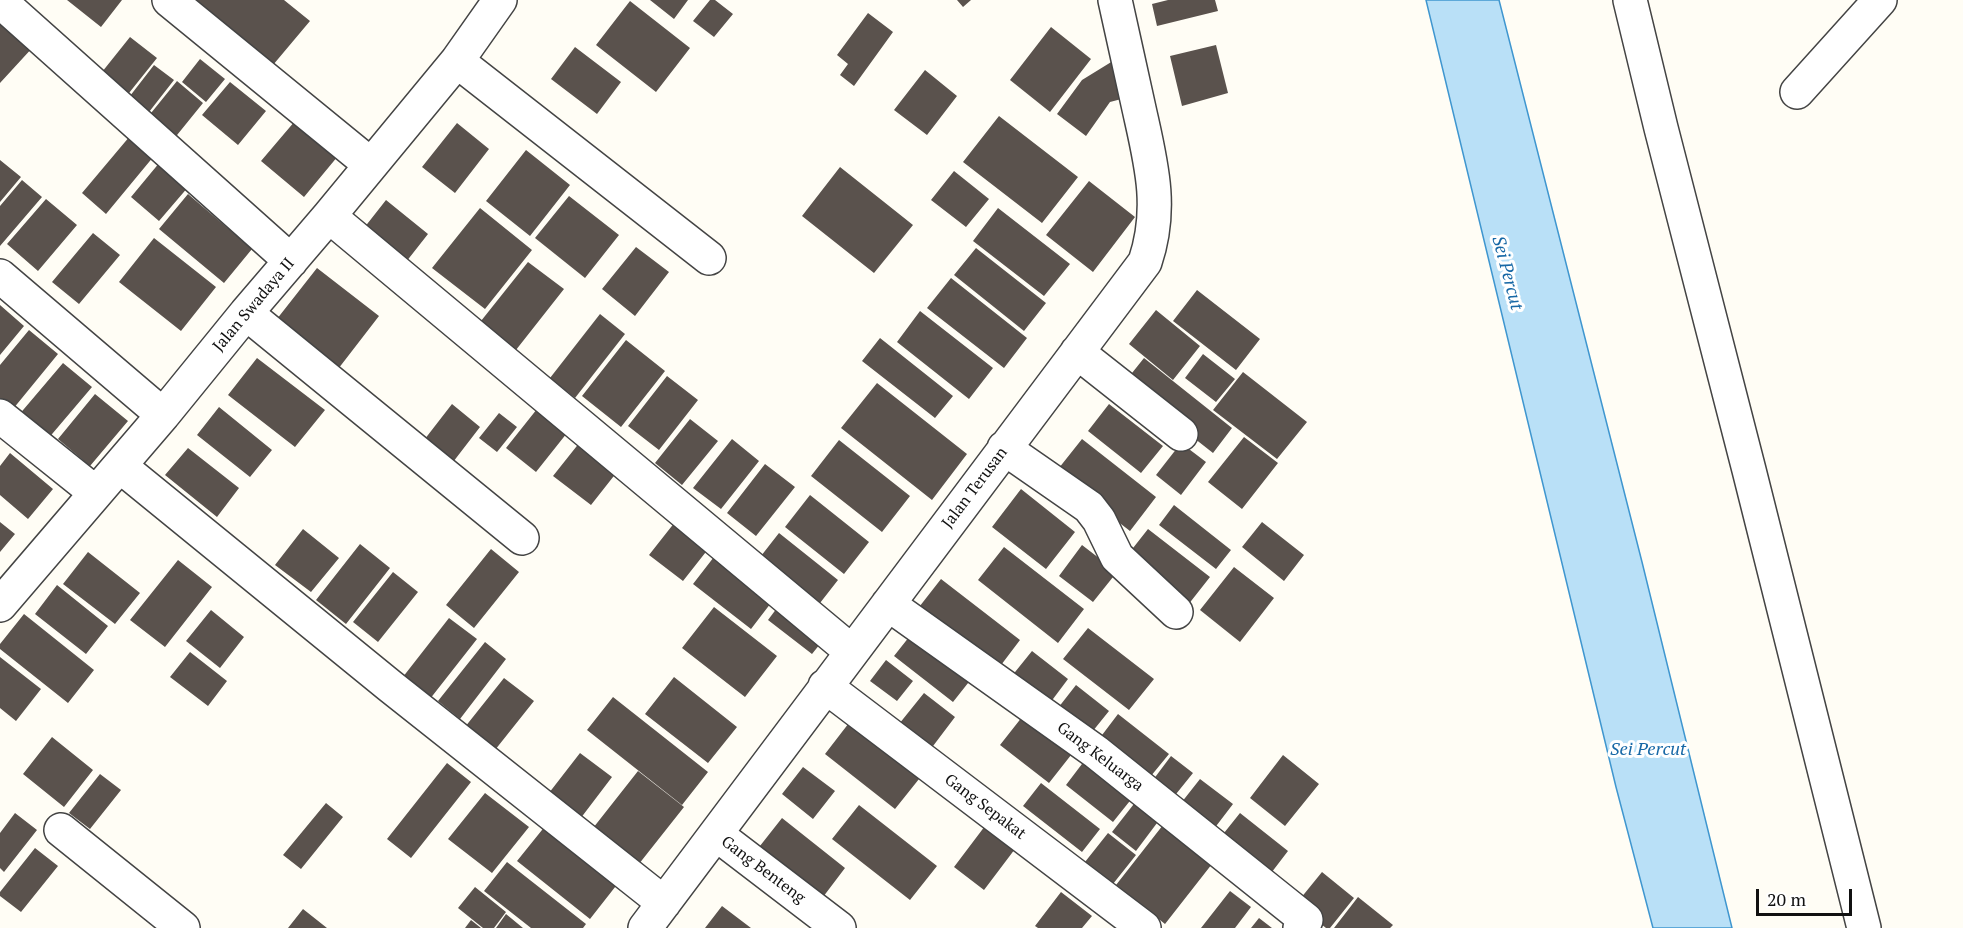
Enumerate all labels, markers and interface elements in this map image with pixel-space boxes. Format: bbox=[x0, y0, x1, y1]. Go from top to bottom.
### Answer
water label: Sei Percut bbox=[1487, 234, 1527, 312]
street label: Jalan Swadaya II bbox=[209, 254, 299, 356]
street label: Jalan Terusan bbox=[938, 444, 1012, 532]
street label: Gang Keluarga bbox=[1053, 718, 1147, 796]
water label: Sei Percut bbox=[1610, 739, 1686, 761]
street label: Gang Sepakat bbox=[941, 770, 1029, 844]
street label: Gang Benteng bbox=[717, 832, 809, 908]
scale bar bbox=[1759, 877, 1855, 915]
text: 20 m bbox=[1767, 887, 1806, 911]

